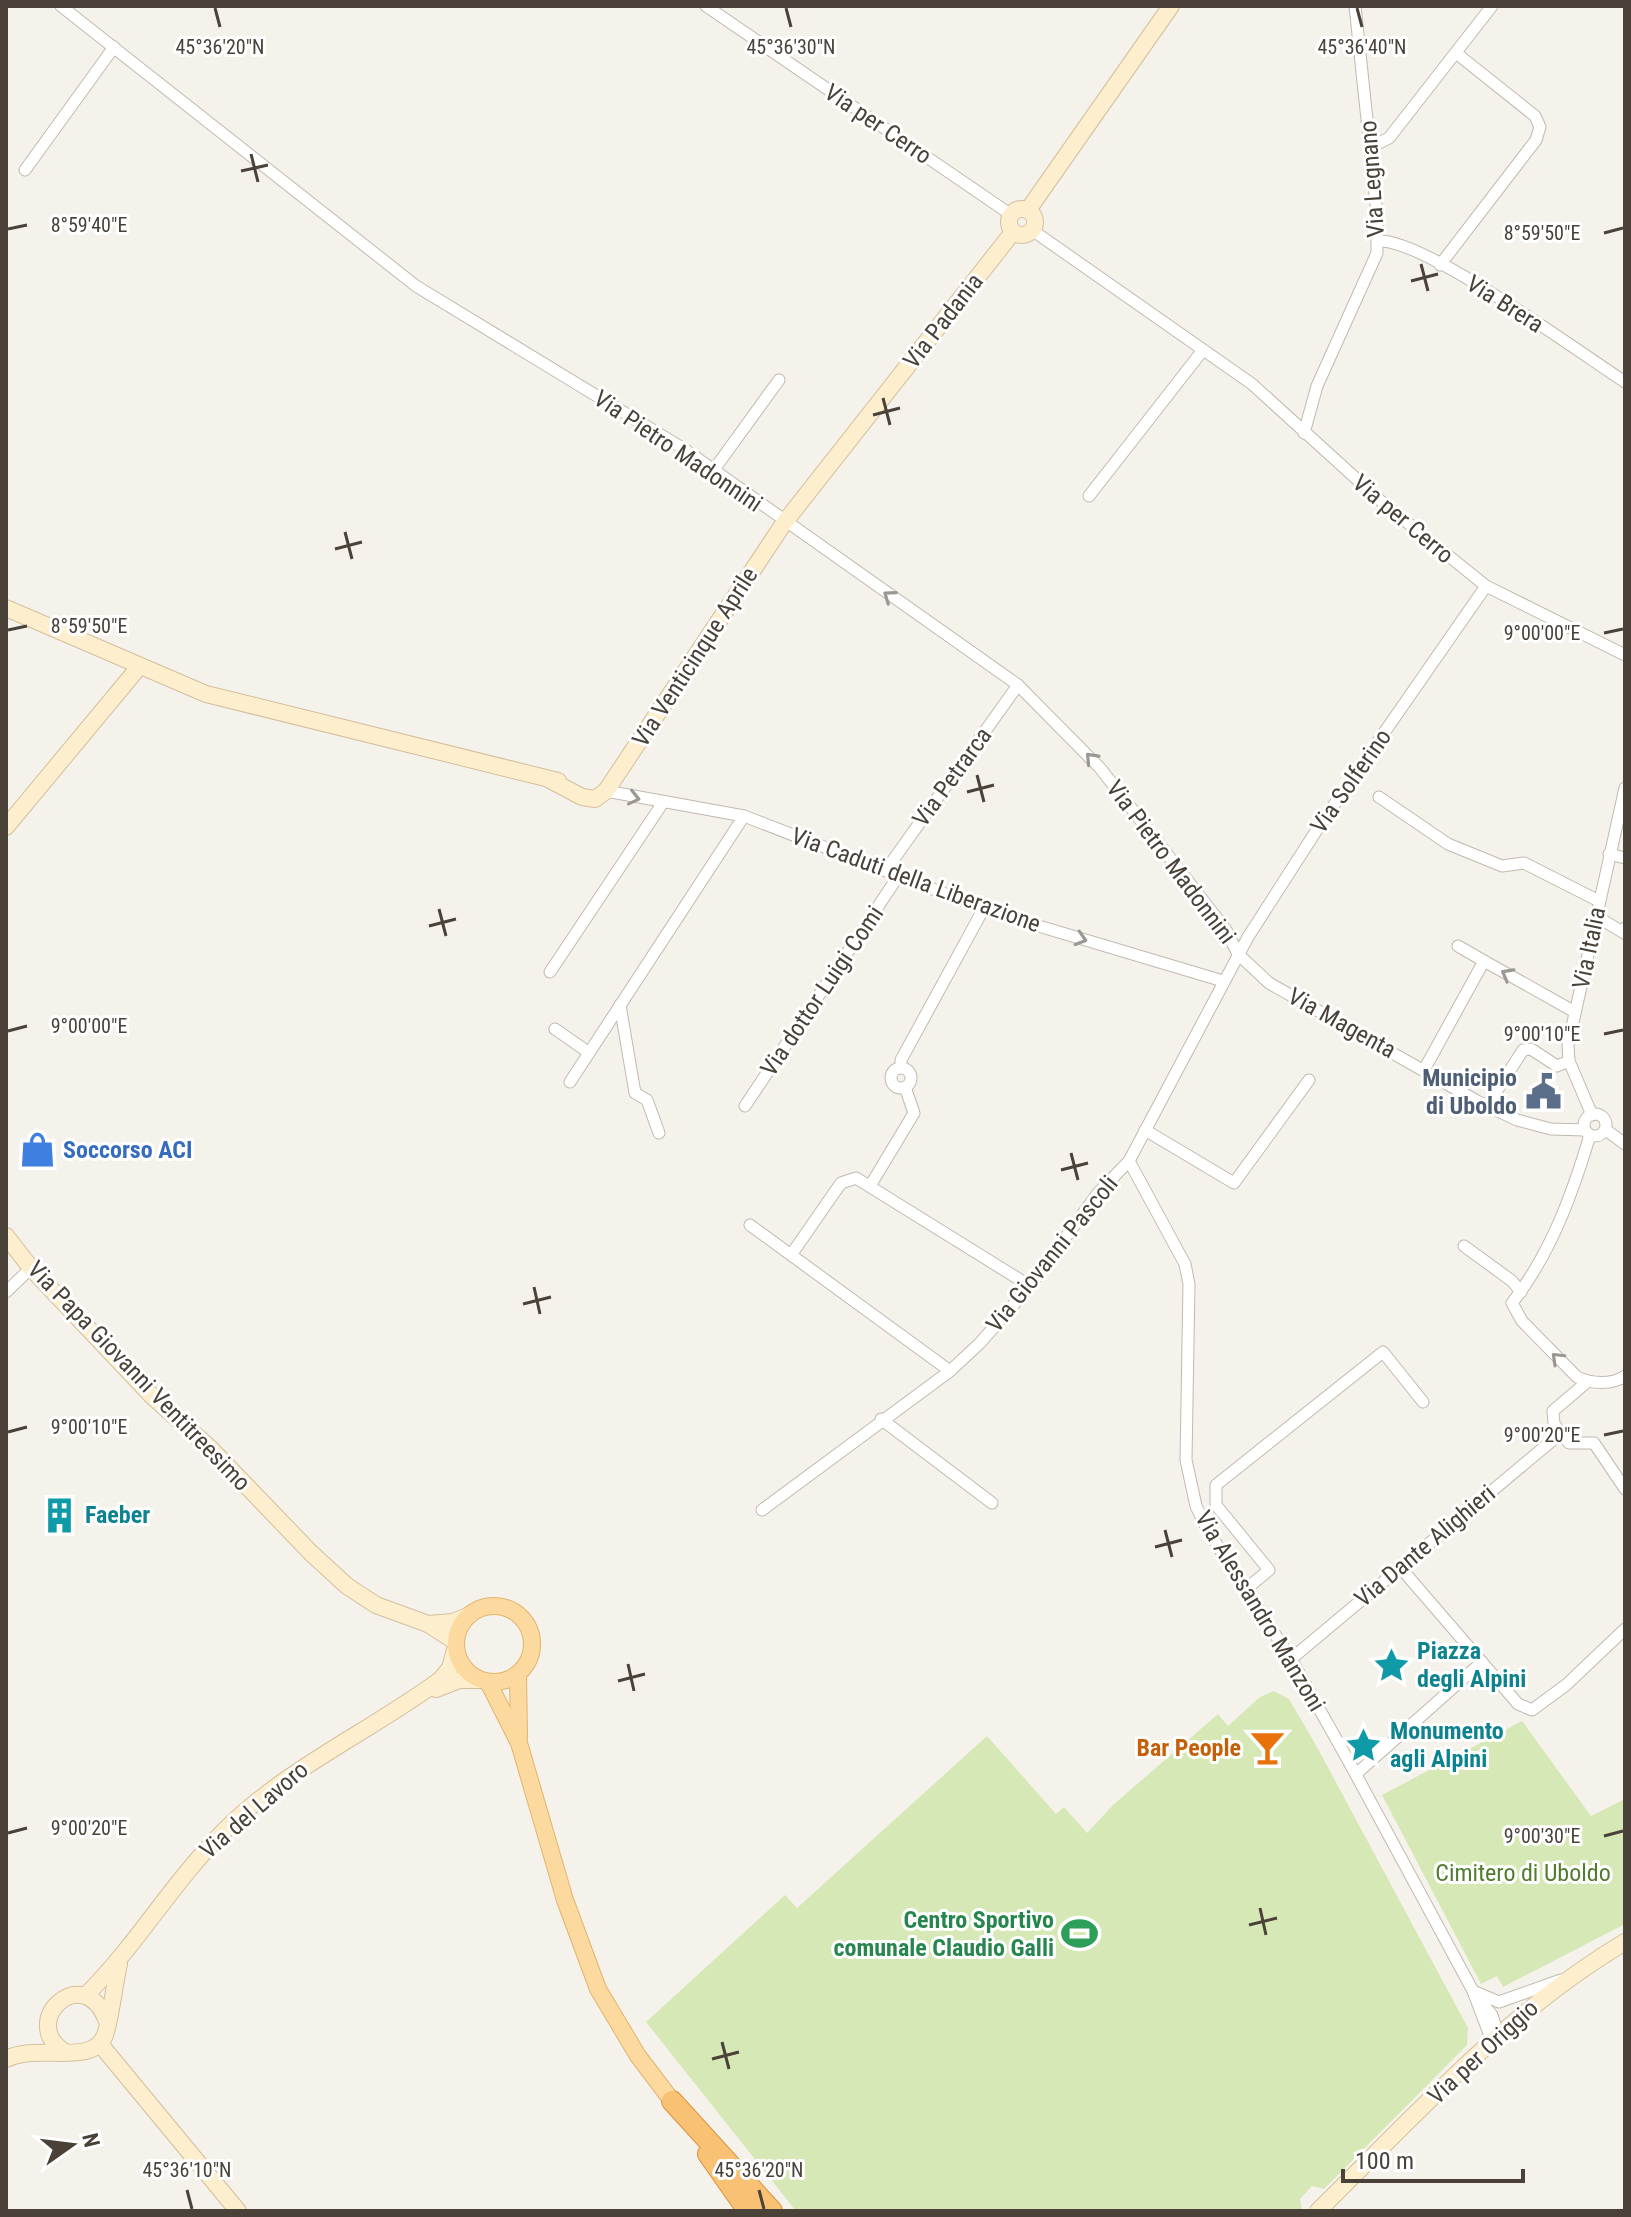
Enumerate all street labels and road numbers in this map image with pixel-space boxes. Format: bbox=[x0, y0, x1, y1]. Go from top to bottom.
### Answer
street label: Via per Cerro bbox=[819, 78, 937, 170]
street label: Via Legnano bbox=[1354, 120, 1390, 238]
street label: Via Padania bbox=[897, 268, 989, 374]
street label: Via Brera bbox=[1461, 269, 1549, 339]
street label: Via Pietro Madonnini bbox=[588, 384, 768, 518]
street label: Via per Cerro bbox=[1347, 469, 1459, 569]
street label: Via Venticinque Aprile bbox=[627, 562, 763, 752]
street label: Via Petrarca bbox=[907, 722, 997, 832]
street label: Via Solferino bbox=[1305, 723, 1397, 839]
street label: Via Pietro Madonnini bbox=[1100, 775, 1242, 949]
street label: Via Caduti della Liberazione bbox=[788, 822, 1044, 938]
street label: Via dottor Luigi Comi bbox=[755, 901, 889, 1081]
street label: Via Italia bbox=[1567, 904, 1611, 992]
street label: Via Magenta bbox=[1283, 982, 1401, 1064]
street label: Via Giovanni Pascoli bbox=[980, 1170, 1124, 1338]
street label: Via Papa Giovanni Ventitreesimo bbox=[22, 1255, 256, 1497]
street label: Via Dante Alighieri bbox=[1349, 1479, 1501, 1613]
street label: Via Alessandro Manzoni bbox=[1189, 1506, 1331, 1716]
street label: Via del Lavoro bbox=[194, 1755, 314, 1865]
street label: Via per Origgio bbox=[1422, 1994, 1544, 2110]

